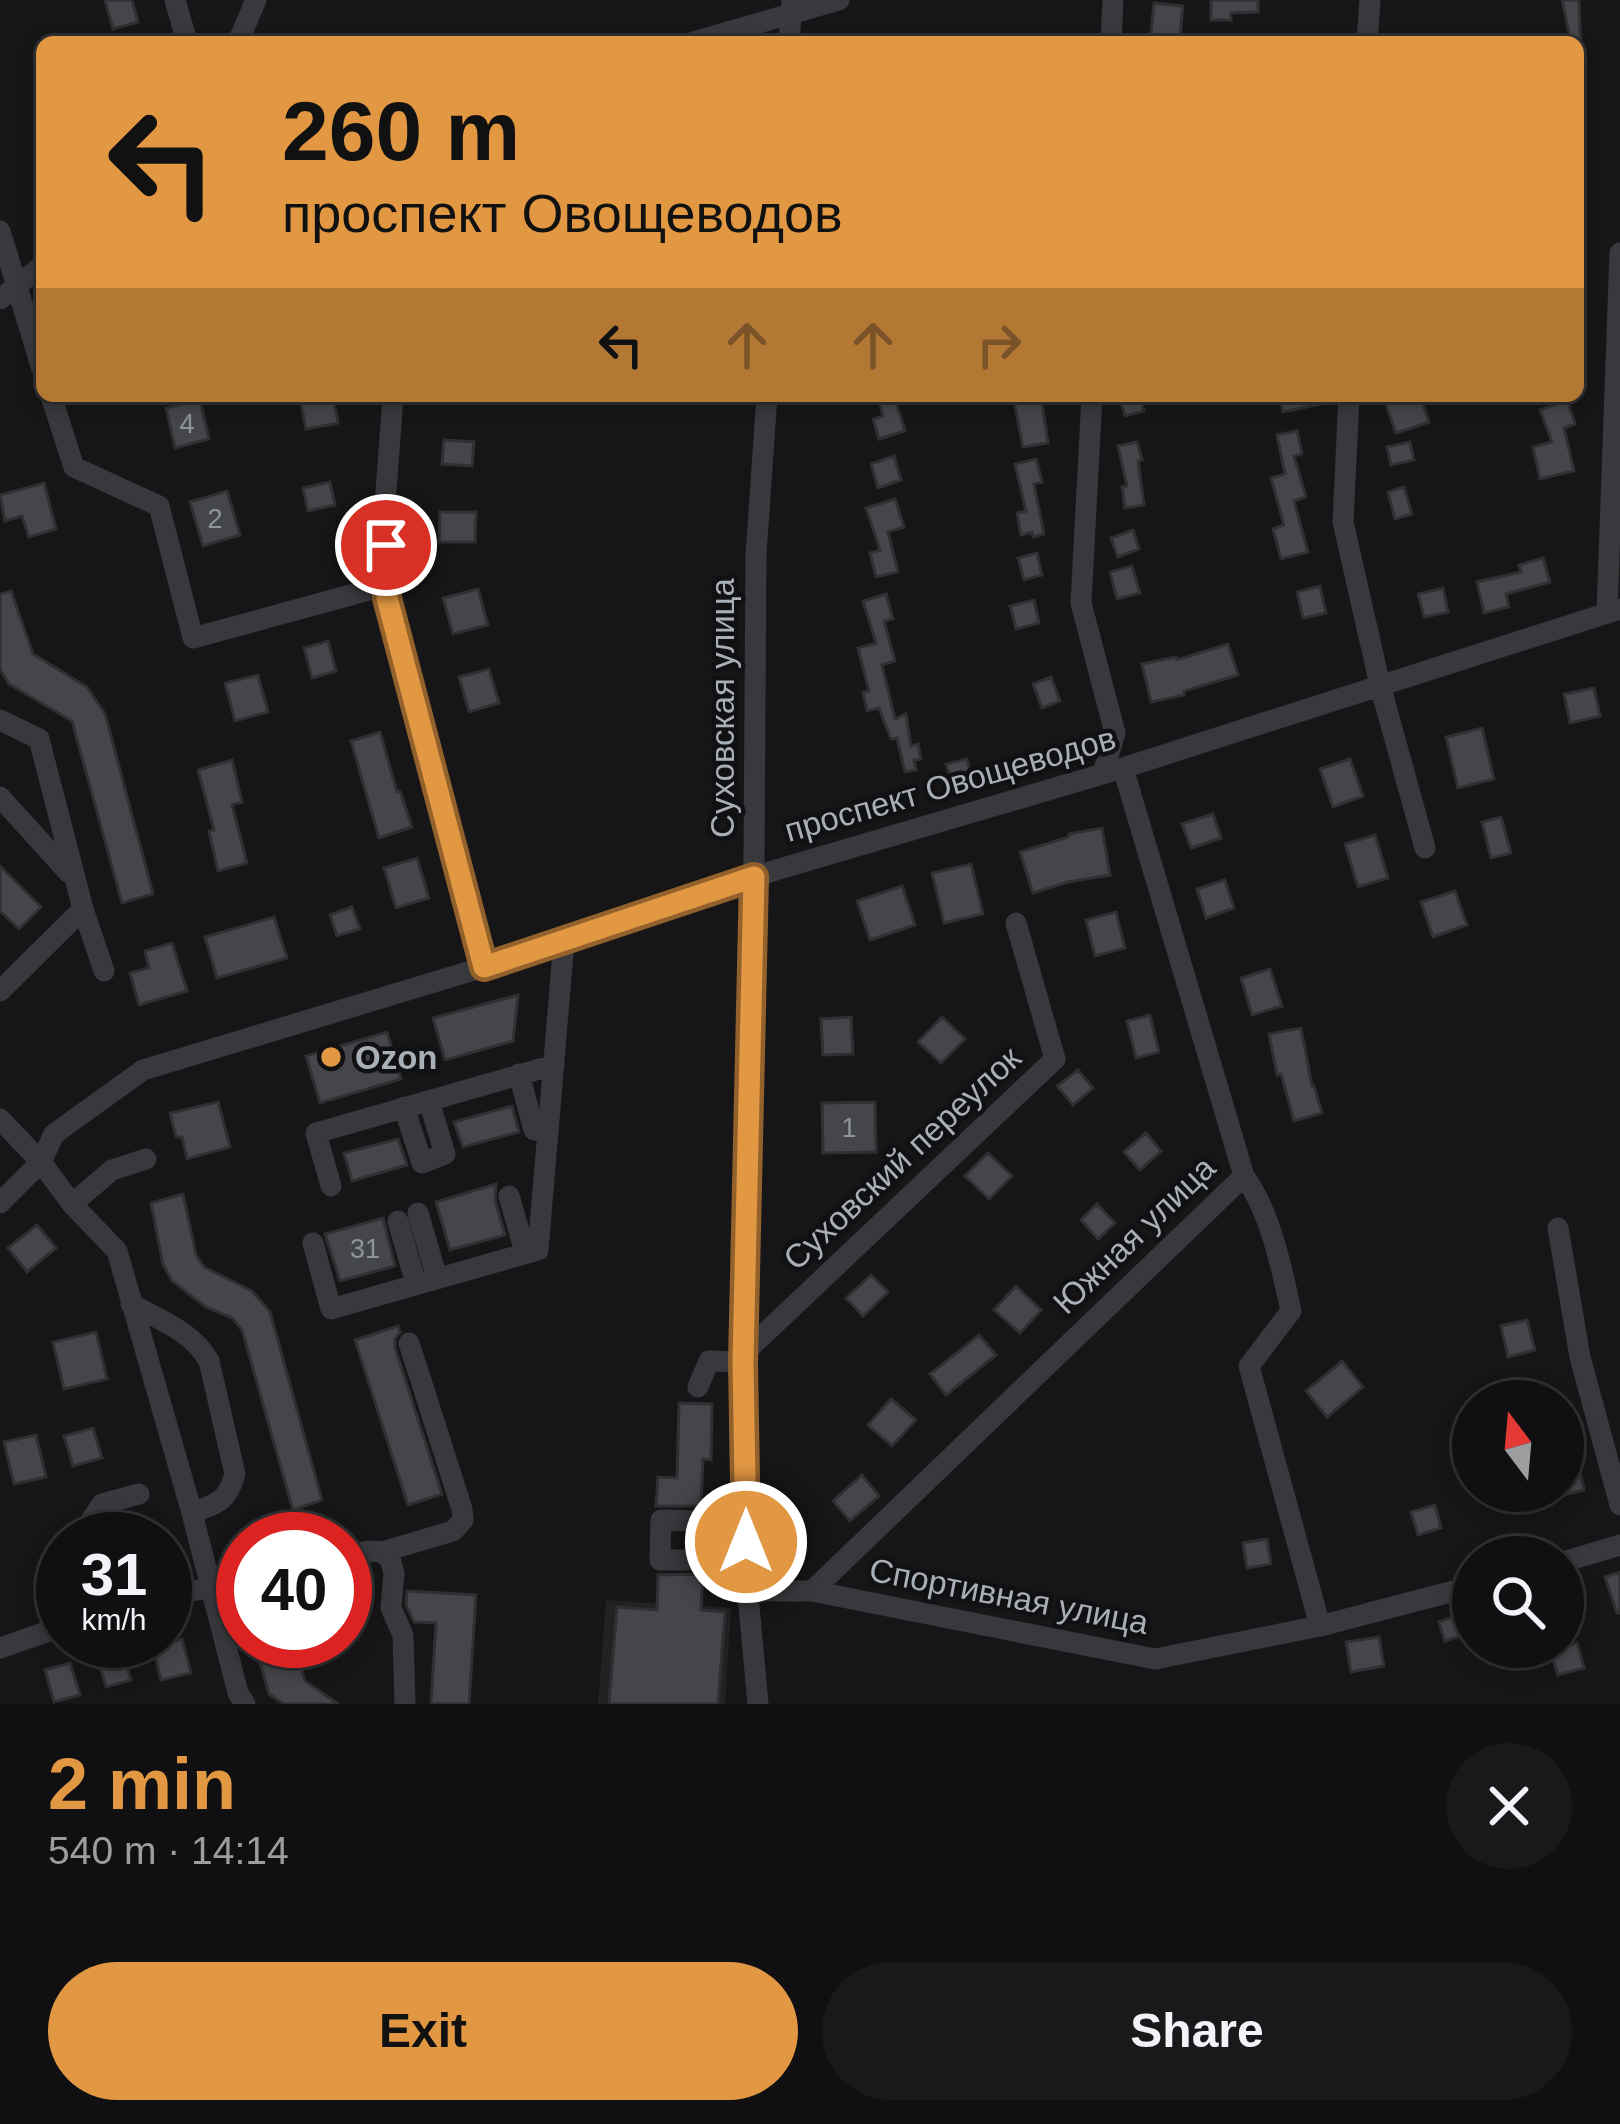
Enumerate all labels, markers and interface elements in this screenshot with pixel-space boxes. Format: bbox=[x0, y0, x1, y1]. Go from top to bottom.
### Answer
icon: left bbox=[84, 84, 240, 240]
text: 260 m bbox=[282, 84, 520, 178]
text: проспект Овощеводов bbox=[282, 183, 843, 243]
icon: left bbox=[588, 312, 654, 378]
icon: ahead bbox=[714, 312, 780, 378]
icon: ahead bbox=[840, 312, 906, 378]
icon: right bbox=[966, 312, 1032, 378]
house number: 4 bbox=[179, 409, 195, 439]
pin bbox=[335, 494, 437, 596]
house number: 2 bbox=[207, 504, 223, 534]
icon: arrive bbox=[353, 512, 419, 578]
street label: Суховская улица bbox=[704, 577, 741, 838]
street label: проспект Овощеводов bbox=[780, 719, 1120, 849]
street label: Суховский переулок bbox=[776, 1038, 1028, 1277]
place label: Ozon bbox=[355, 1039, 437, 1076]
marker: Ozon bbox=[318, 1044, 344, 1070]
house number: 1 bbox=[841, 1113, 857, 1143]
street label: Южная улица bbox=[1046, 1148, 1223, 1321]
house number: 31 bbox=[350, 1234, 380, 1264]
north arrow bbox=[1452, 1380, 1584, 1512]
map controls bbox=[1452, 1380, 1584, 1668]
position arrow bbox=[683, 1479, 809, 1605]
speed limit sign: 40 bbox=[216, 1512, 372, 1668]
button: search bbox=[1452, 1536, 1584, 1668]
text: 31 bbox=[81, 1541, 147, 1608]
street label: Спортивная улица bbox=[867, 1551, 1152, 1641]
text: km/h bbox=[81, 1603, 147, 1636]
button: close bbox=[1446, 1743, 1572, 1869]
text: 2 min bbox=[48, 1744, 236, 1824]
text: 540 m · 14:14 bbox=[48, 1829, 289, 1872]
button: Exit bbox=[48, 1962, 798, 2100]
button: Share bbox=[822, 1962, 1572, 2100]

